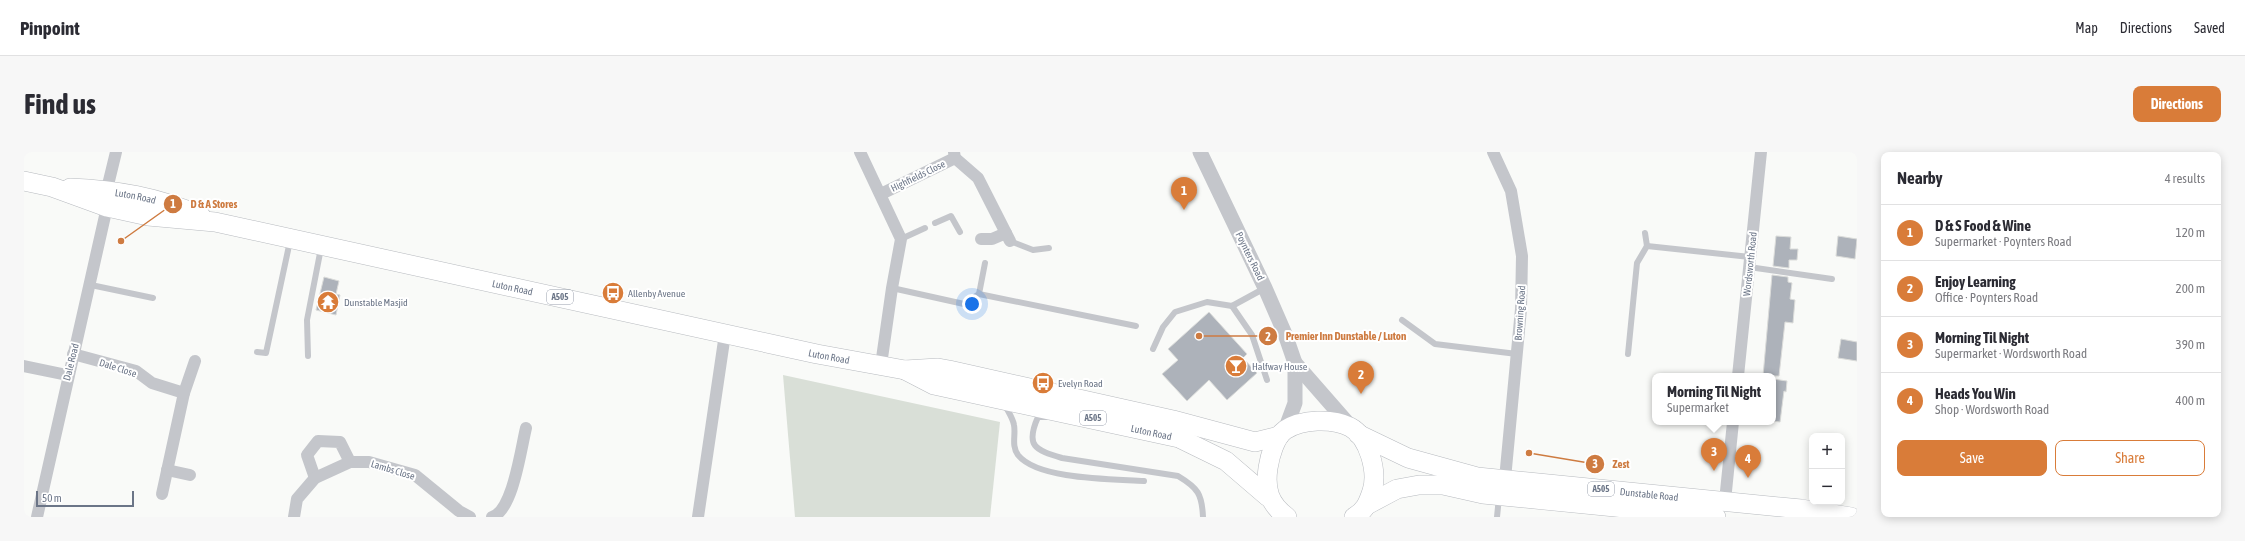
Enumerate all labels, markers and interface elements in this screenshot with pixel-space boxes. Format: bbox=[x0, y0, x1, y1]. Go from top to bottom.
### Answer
text: Pinpoint bbox=[20, 17, 80, 39]
text: Map bbox=[2075, 20, 2098, 36]
text: Directions bbox=[2120, 20, 2172, 36]
text: Saved bbox=[2194, 20, 2225, 36]
button: Directions bbox=[2133, 86, 2221, 122]
text: Find us bbox=[24, 88, 96, 120]
street label: Highfields Close bbox=[889, 158, 947, 194]
text: Nearby bbox=[1897, 168, 1943, 188]
text: 4 results bbox=[2165, 171, 2205, 186]
pin: 1 bbox=[1171, 177, 1197, 210]
street label: Luton Road bbox=[114, 186, 157, 206]
callout: D & A Stores bbox=[163, 192, 245, 215]
text: 1 bbox=[170, 197, 176, 211]
text: D & A Stores bbox=[191, 198, 237, 210]
text: D & S Food & Wine bbox=[1935, 217, 2031, 234]
text: 1 bbox=[1907, 225, 1913, 240]
text: 120 m bbox=[2176, 225, 2205, 240]
street label: Poynters Road bbox=[1234, 230, 1267, 282]
street label: Wordsworth Road bbox=[1741, 231, 1759, 297]
text: Supermarket · Poynters Road bbox=[1935, 234, 2072, 249]
text: Enjoy Learning bbox=[1935, 273, 2016, 290]
street label: Luton Road bbox=[491, 277, 534, 297]
bus stop icon: Allenby Avenue bbox=[600, 280, 626, 306]
text: 2 bbox=[1907, 281, 1913, 296]
text: 200 m bbox=[2176, 281, 2205, 296]
street label: Browning Road bbox=[1513, 285, 1527, 341]
place label: Allenby Avenue bbox=[628, 288, 686, 299]
temple icon: Dunstable Masjid bbox=[315, 289, 341, 315]
road number: A505 bbox=[547, 290, 573, 304]
text: Office · Poynters Road bbox=[1935, 290, 2038, 305]
your location bbox=[962, 294, 982, 314]
place label: Dunstable Masjid bbox=[344, 297, 408, 308]
callout: Premier Inn Dunstable / Luton bbox=[1258, 325, 1415, 348]
text: Morning Til Night bbox=[1935, 329, 2029, 346]
text: 2 bbox=[1265, 330, 1271, 344]
text: Premier Inn Dunstable / Luton bbox=[1286, 330, 1406, 342]
text: 3 bbox=[1907, 337, 1913, 352]
text: 390 m bbox=[2176, 337, 2205, 352]
street label: Dale Road bbox=[61, 342, 81, 382]
text: Supermarket · Wordsworth Road bbox=[1935, 346, 2087, 361]
street label: Luton Road bbox=[808, 347, 851, 365]
bar icon: Halfway House bbox=[1223, 353, 1249, 379]
street label: Dale Close bbox=[98, 357, 138, 379]
place label: Halfway House bbox=[1252, 361, 1308, 372]
pin: 2 bbox=[1348, 361, 1374, 394]
bus stop icon: Evelyn Road bbox=[1030, 370, 1056, 396]
popup bbox=[1652, 373, 1776, 425]
place label: Evelyn Road bbox=[1058, 378, 1103, 389]
text: Morning Til Night bbox=[1667, 383, 1761, 400]
text: Heads You Win bbox=[1935, 385, 2016, 402]
text: 4 bbox=[1907, 393, 1913, 408]
text: 400 m bbox=[2176, 393, 2205, 408]
text: Supermarket bbox=[1667, 400, 1729, 415]
text: Shop · Wordsworth Road bbox=[1935, 402, 2049, 417]
road number: A505 bbox=[1080, 411, 1106, 425]
street label: Luton Road bbox=[1130, 422, 1173, 442]
map controls bbox=[1809, 433, 1845, 505]
button: + bbox=[1809, 433, 1845, 469]
pin: 3 bbox=[1701, 438, 1727, 471]
button: Save bbox=[1897, 440, 2047, 476]
button: Share bbox=[2055, 440, 2205, 476]
pin: 4 bbox=[1735, 445, 1761, 478]
callout: Zest bbox=[1585, 453, 1638, 476]
text: 3 bbox=[1592, 457, 1598, 471]
street label: Lambs Close bbox=[370, 458, 417, 482]
text: Zest bbox=[1613, 458, 1630, 470]
button: − bbox=[1809, 469, 1845, 505]
road number: A505 bbox=[1588, 482, 1614, 496]
street label: Dunstable Road bbox=[1619, 486, 1679, 502]
scale bar bbox=[36, 489, 134, 508]
text: 50 m bbox=[42, 492, 62, 504]

